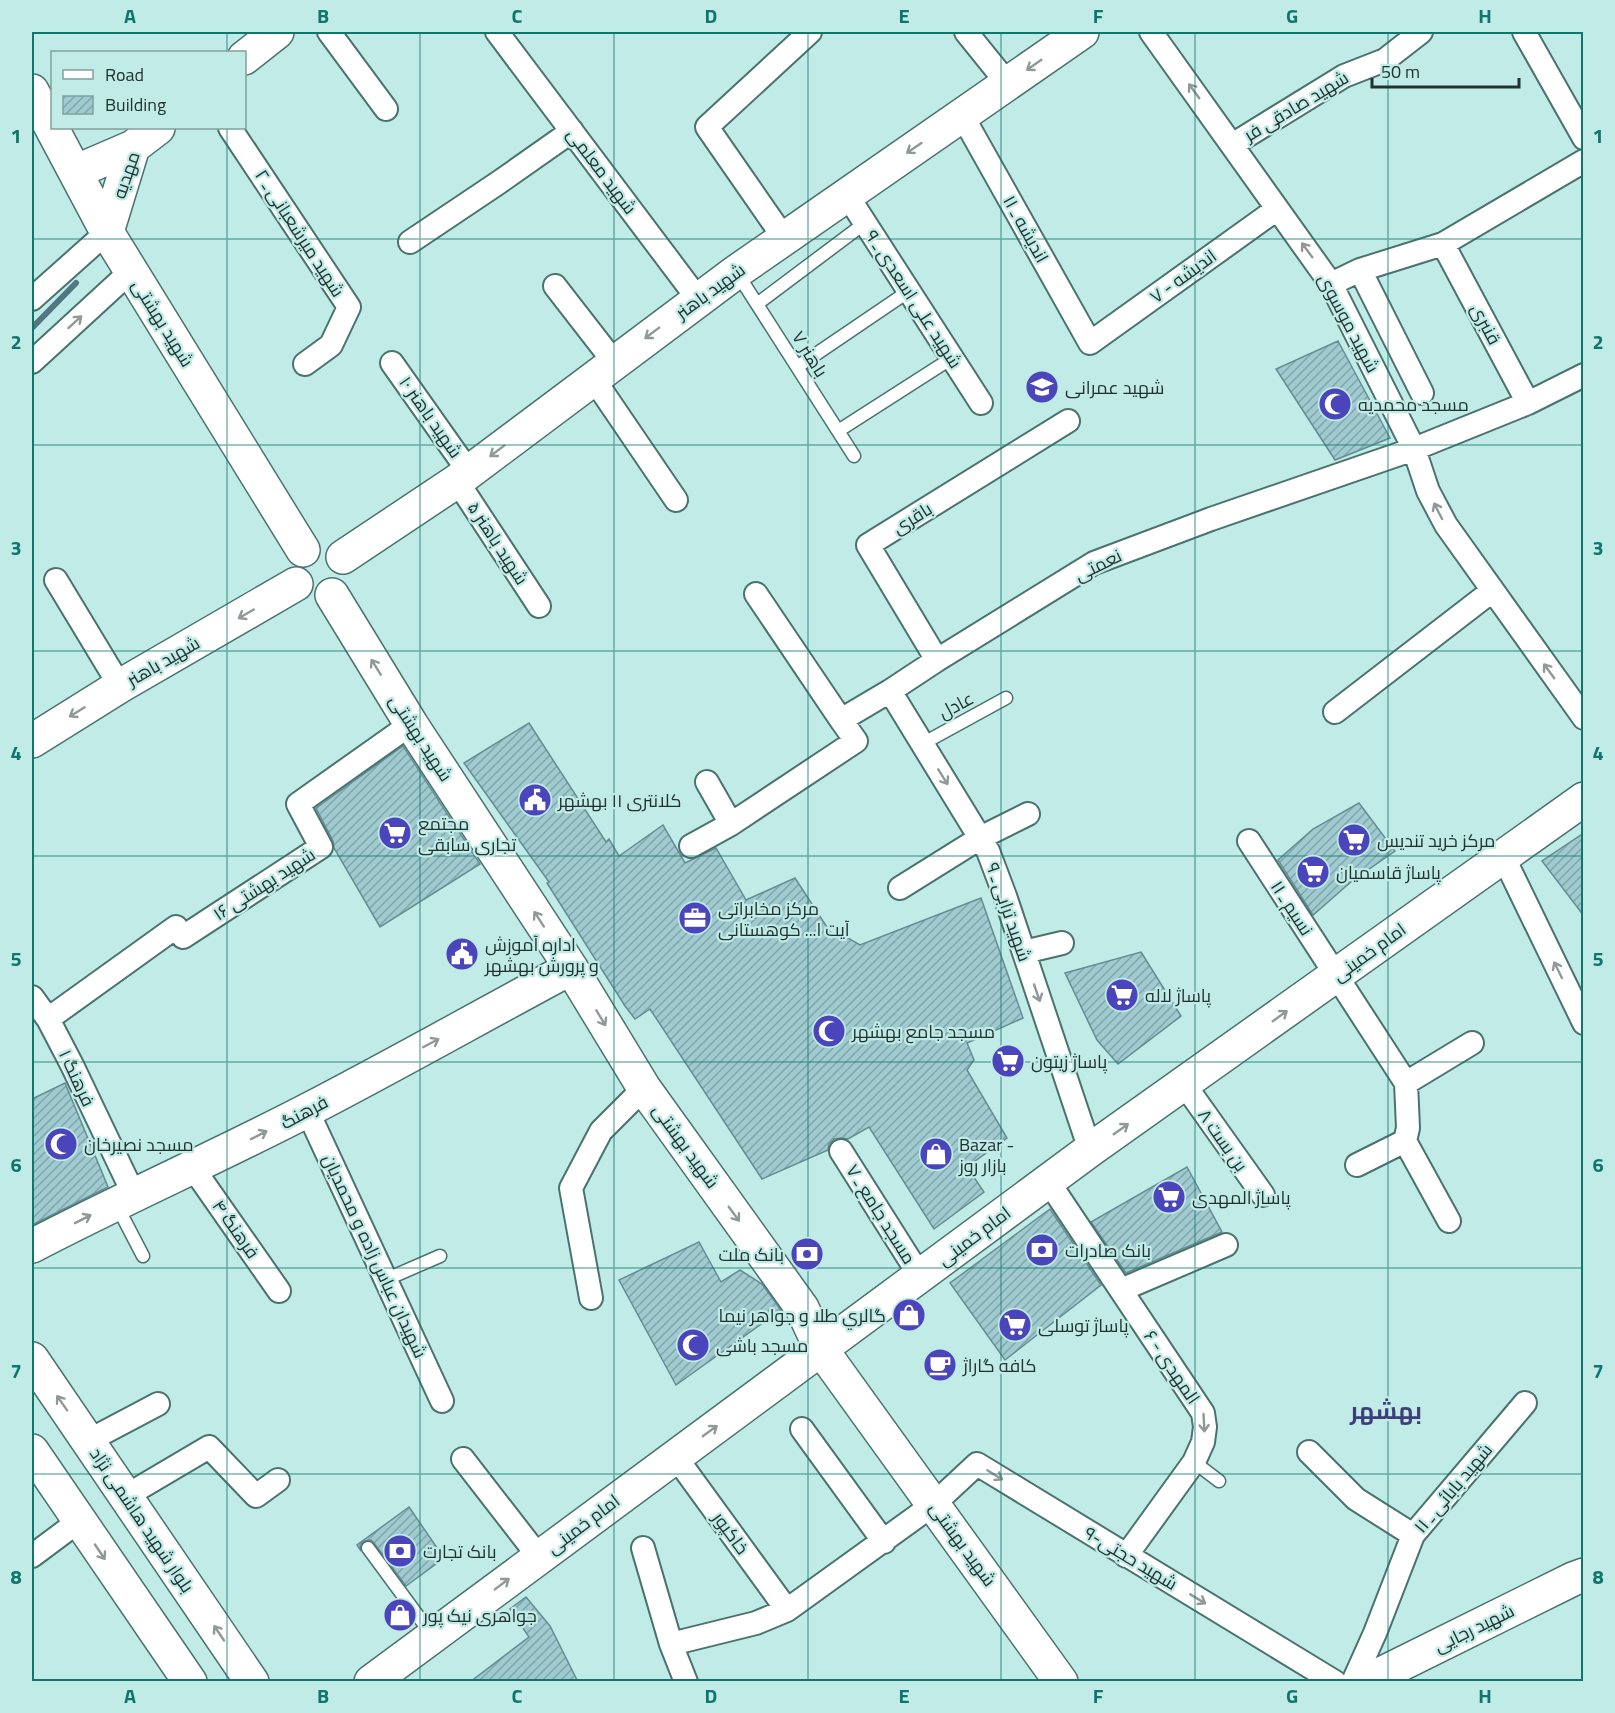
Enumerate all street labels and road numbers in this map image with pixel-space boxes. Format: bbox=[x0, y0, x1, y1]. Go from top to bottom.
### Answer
street label: شهید صادقی فر bbox=[1238, 64, 1354, 148]
street label: شهید معلمی bbox=[560, 122, 644, 220]
street label: مهدیه bbox=[105, 148, 147, 202]
street label: شهید میرشعبانی ـ ۲ bbox=[249, 164, 351, 302]
street label: اندیشه ـ ۱۱ bbox=[996, 190, 1056, 268]
street label: شهید علی اسعدی ـ ۹ bbox=[859, 224, 969, 374]
street label: اندیشه - ۷ bbox=[1144, 242, 1222, 310]
street label: شهید باهنر bbox=[669, 256, 751, 326]
street label: شهید موسوی bbox=[1311, 269, 1387, 377]
street label: شهید بهشتی bbox=[125, 274, 201, 372]
street label: قنبری bbox=[1464, 299, 1508, 349]
street label: باهنر ۷ bbox=[785, 325, 835, 383]
street label: شهید باهنر ۱۰ bbox=[393, 370, 469, 464]
street label: باقری bbox=[887, 495, 937, 541]
street label: شهید باهنر ۵ bbox=[461, 496, 535, 590]
street label: نعمتی bbox=[1070, 542, 1126, 588]
street label: شهید باهنر bbox=[120, 629, 205, 693]
street label: عادل bbox=[933, 684, 979, 726]
street label: شهید بهشتی bbox=[383, 689, 459, 787]
street label: شهید بهشتی ۱۶ bbox=[208, 841, 320, 927]
street label: شهید ترابی ـ ۹ bbox=[979, 859, 1039, 965]
street label: نسیم ـ ۱۱ bbox=[1264, 875, 1320, 941]
street label: امام خمینی bbox=[1326, 916, 1412, 988]
street label: فرهنگ ۱ bbox=[52, 1045, 102, 1111]
street label: فرهنگ bbox=[275, 1088, 333, 1136]
street label: شهید بهشتی bbox=[646, 1098, 726, 1194]
street label: بن بست ۸ bbox=[1191, 1103, 1255, 1177]
street label: شهیدان عباس زاده و محمدیان bbox=[316, 1150, 434, 1362]
street label: مسجد جامع ـ ۷ bbox=[840, 1159, 922, 1269]
street label: فرهنگ ۴ bbox=[206, 1194, 266, 1264]
street label: امام خمینی bbox=[932, 1199, 1016, 1273]
street label: المهدی - ۶ bbox=[1137, 1325, 1207, 1409]
street label: شهید بابائی ـ ۱۱ bbox=[1407, 1437, 1499, 1539]
street label: بلوار شهید هاشمی نژاد bbox=[83, 1442, 201, 1598]
street label: امام خمینی bbox=[541, 1487, 625, 1561]
street label: شهید بهشتی bbox=[923, 1496, 1003, 1592]
street label: خاکپور bbox=[706, 1505, 756, 1560]
street label: شهید حجتی-۹ bbox=[1079, 1519, 1183, 1597]
street label: شهید رجایی bbox=[1429, 1597, 1519, 1659]

